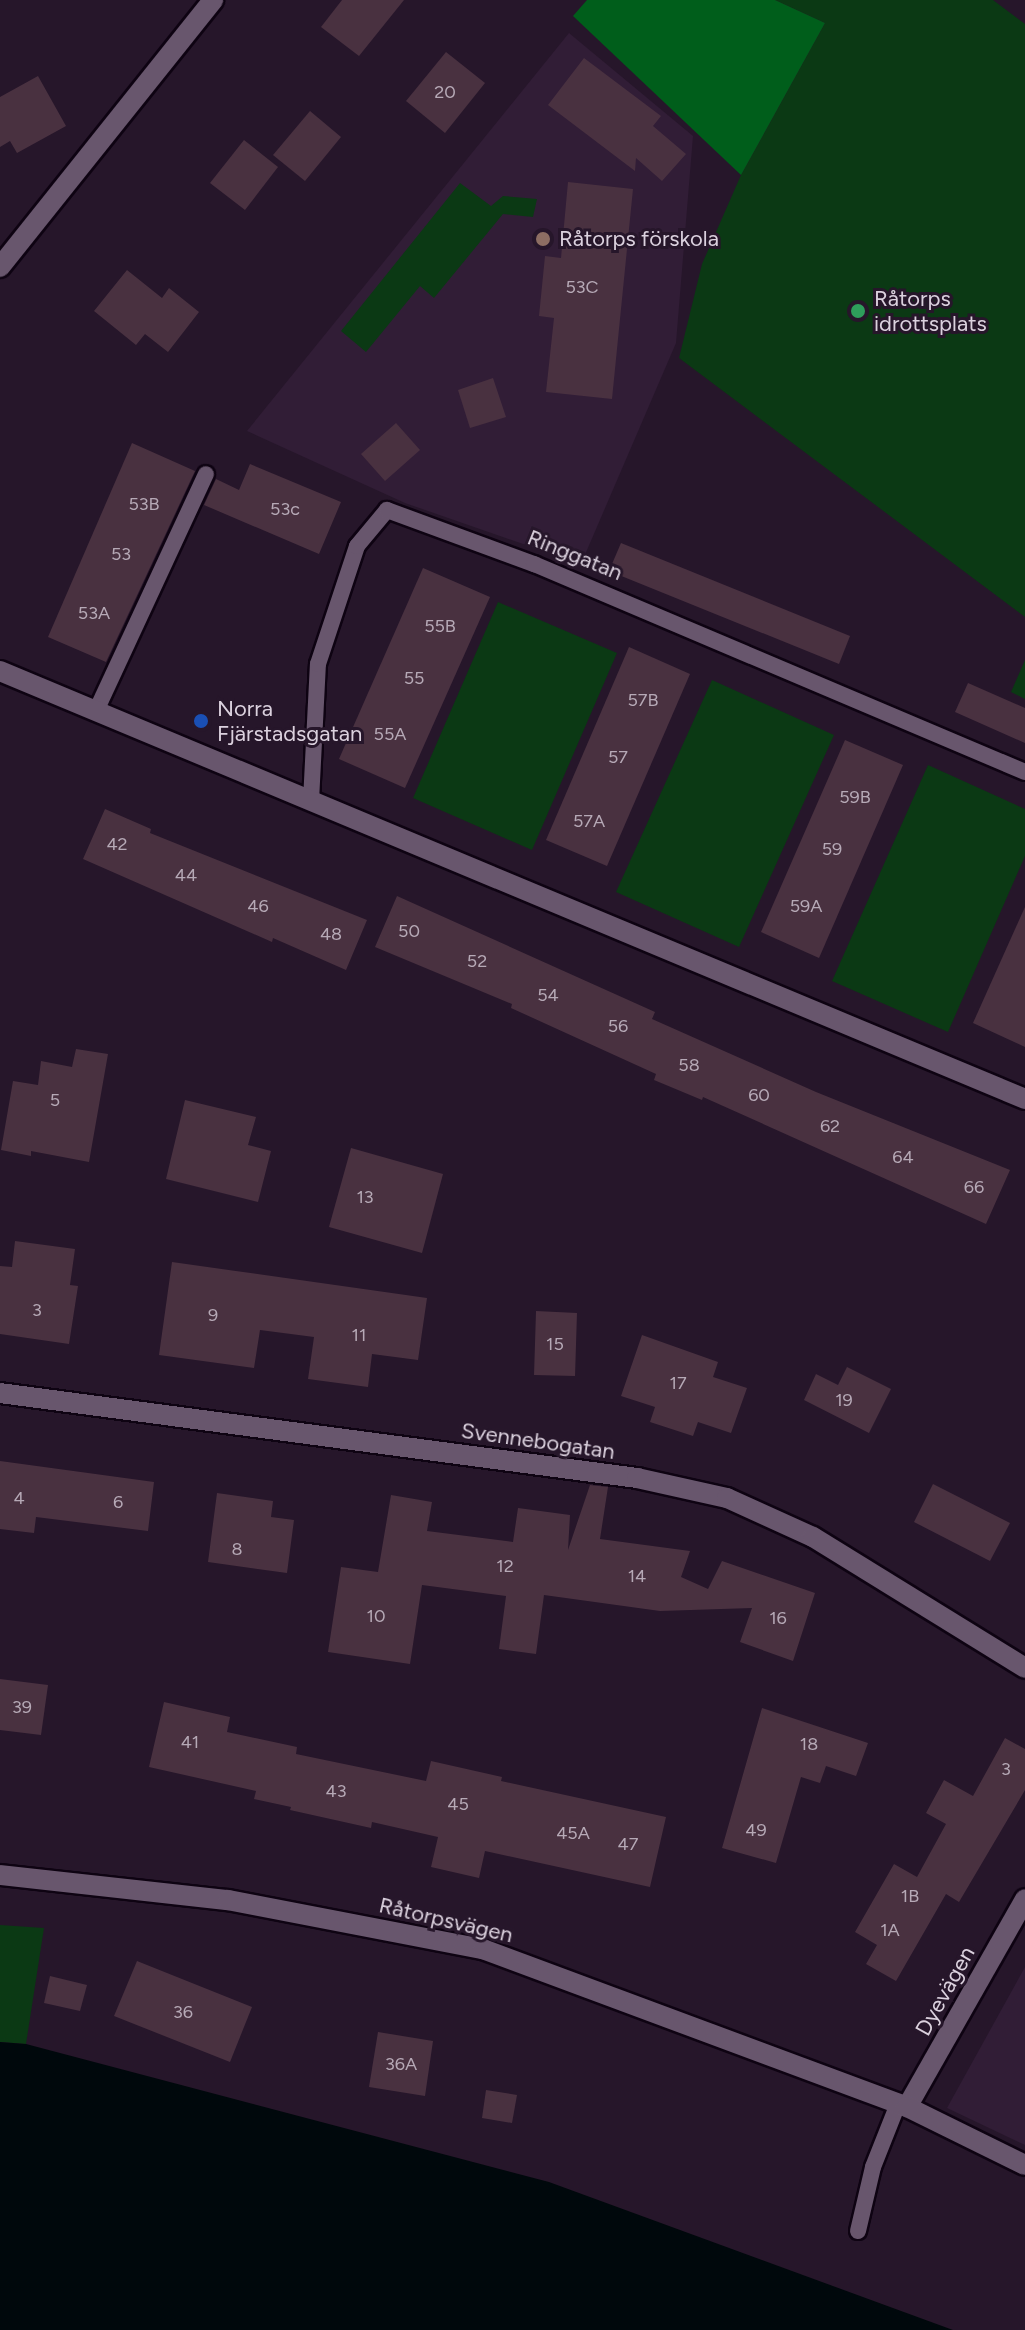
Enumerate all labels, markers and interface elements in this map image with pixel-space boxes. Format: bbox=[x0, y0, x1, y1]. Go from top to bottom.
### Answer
house number: 20 bbox=[434, 81, 456, 103]
place label: Råtorps förskola bbox=[559, 226, 719, 252]
marker: Råtorps förskola bbox=[534, 230, 552, 248]
house number: 53C bbox=[565, 276, 599, 298]
place label: Råtorps idrottsplats bbox=[874, 285, 987, 336]
marker: Råtorps idrottsplats bbox=[849, 302, 867, 320]
house number: 53B bbox=[128, 493, 160, 515]
house number: 53c bbox=[270, 498, 300, 520]
street label: Ringgatan bbox=[524, 524, 626, 586]
house number: 53 bbox=[111, 543, 131, 565]
house number: 53A bbox=[78, 602, 110, 624]
house number: 55B bbox=[424, 615, 456, 637]
house number: 55 bbox=[404, 667, 424, 689]
house number: 57B bbox=[627, 689, 659, 711]
place label: Norra Fjärstadsgatan bbox=[217, 695, 362, 746]
marker: Norra Fjärstadsgatan bbox=[192, 712, 210, 730]
house number: 55A bbox=[374, 723, 406, 745]
house number: 57 bbox=[608, 746, 628, 768]
house number: 59B bbox=[839, 786, 871, 808]
house number: 57A bbox=[573, 810, 605, 832]
house number: 42 bbox=[106, 833, 128, 855]
house number: 59 bbox=[822, 838, 842, 860]
house number: 44 bbox=[175, 864, 197, 886]
house number: 46 bbox=[247, 895, 269, 917]
house number: 59A bbox=[790, 895, 822, 917]
house number: 50 bbox=[398, 920, 420, 942]
house number: 48 bbox=[320, 923, 342, 945]
house number: 52 bbox=[467, 950, 487, 972]
house number: 54 bbox=[537, 984, 559, 1006]
house number: 56 bbox=[608, 1015, 628, 1037]
house number: 58 bbox=[678, 1054, 700, 1076]
house number: 60 bbox=[748, 1084, 770, 1106]
house number: 5 bbox=[50, 1089, 60, 1111]
house number: 62 bbox=[820, 1115, 840, 1137]
house number: 64 bbox=[892, 1146, 914, 1168]
house number: 66 bbox=[964, 1176, 984, 1198]
house number: 13 bbox=[356, 1186, 374, 1208]
house number: 3 bbox=[32, 1299, 42, 1321]
house number: 9 bbox=[208, 1304, 218, 1326]
house number: 11 bbox=[352, 1324, 366, 1346]
house number: 15 bbox=[546, 1333, 564, 1355]
house number: 17 bbox=[669, 1372, 687, 1394]
house number: 19 bbox=[835, 1389, 853, 1411]
street label: Svennebogatan bbox=[460, 1417, 616, 1465]
house number: 4 bbox=[13, 1487, 25, 1509]
house number: 6 bbox=[113, 1491, 123, 1513]
house number: 8 bbox=[231, 1538, 243, 1560]
house number: 12 bbox=[496, 1555, 514, 1577]
house number: 14 bbox=[628, 1565, 646, 1587]
house number: 10 bbox=[367, 1605, 385, 1627]
house number: 16 bbox=[769, 1607, 787, 1629]
house number: 39 bbox=[12, 1696, 32, 1718]
house number: 41 bbox=[181, 1731, 199, 1753]
house number: 18 bbox=[800, 1733, 818, 1755]
house number: 3 bbox=[1001, 1758, 1011, 1780]
house number: 43 bbox=[326, 1780, 346, 1802]
house number: 45 bbox=[447, 1793, 469, 1815]
house number: 49 bbox=[745, 1819, 767, 1841]
house number: 45A bbox=[556, 1822, 590, 1844]
house number: 47 bbox=[618, 1833, 638, 1855]
house number: 1B bbox=[901, 1885, 919, 1907]
street label: Råtorpsvägen bbox=[377, 1892, 515, 1948]
house number: 1A bbox=[880, 1919, 900, 1941]
street label: Dyevägen bbox=[910, 1942, 980, 2040]
house number: 36 bbox=[173, 2001, 193, 2023]
house number: 36A bbox=[385, 2053, 417, 2075]

